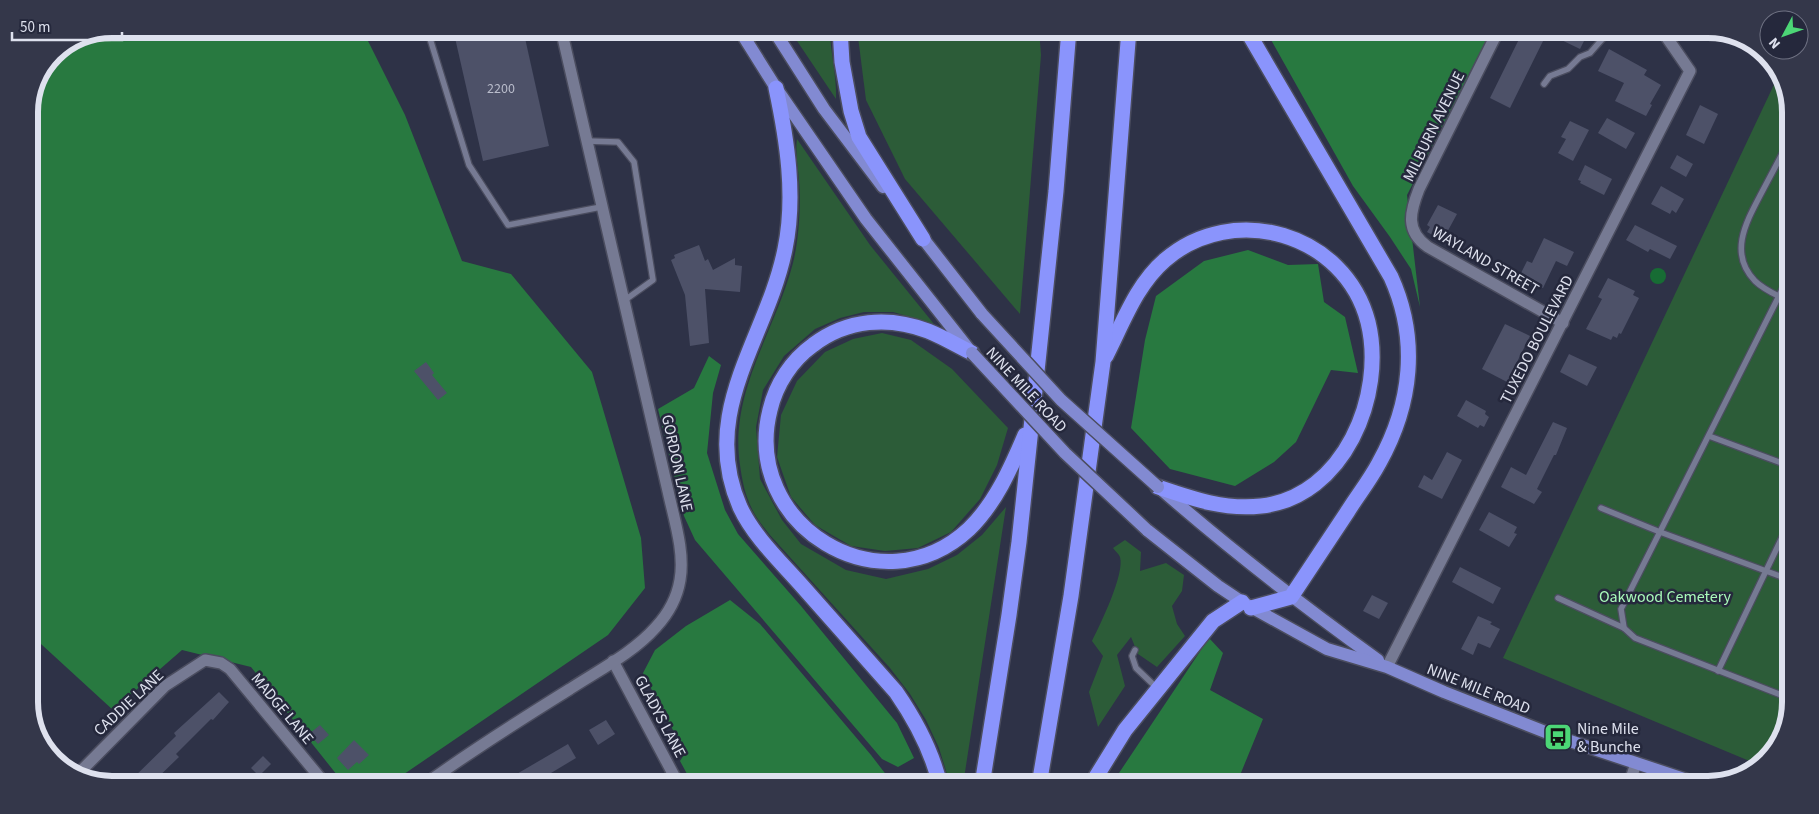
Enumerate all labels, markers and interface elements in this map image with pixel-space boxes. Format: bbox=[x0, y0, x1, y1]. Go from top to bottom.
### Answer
scale bar bbox=[12, 10, 122, 42]
north arrow bbox=[1759, 10, 1809, 60]
text: 50 m bbox=[20, 17, 50, 38]
text: N bbox=[1764, 33, 1786, 53]
street label: MILBURN AVENUE bbox=[1398, 68, 1470, 185]
house number: 2200 bbox=[487, 79, 515, 99]
street label: WAYLAND STREET bbox=[1428, 221, 1543, 301]
street label: TUXEDO BOULEVARD bbox=[1495, 271, 1579, 407]
street label: NINE MILE ROAD bbox=[981, 342, 1072, 437]
street label: GORDON LANE bbox=[656, 413, 698, 514]
park label: Oakwood Cemetery bbox=[1599, 586, 1732, 608]
street label: NINE MILE ROAD bbox=[1424, 658, 1534, 720]
street label: CADDIE LANE bbox=[89, 664, 169, 741]
street label: MADGE LANE bbox=[246, 668, 319, 749]
street label: GLADYS LANE bbox=[629, 671, 691, 761]
place label: Nine Mile & Bunche bbox=[1577, 718, 1641, 758]
bus stop icon: Nine Mile & Bunche bbox=[1543, 722, 1573, 752]

